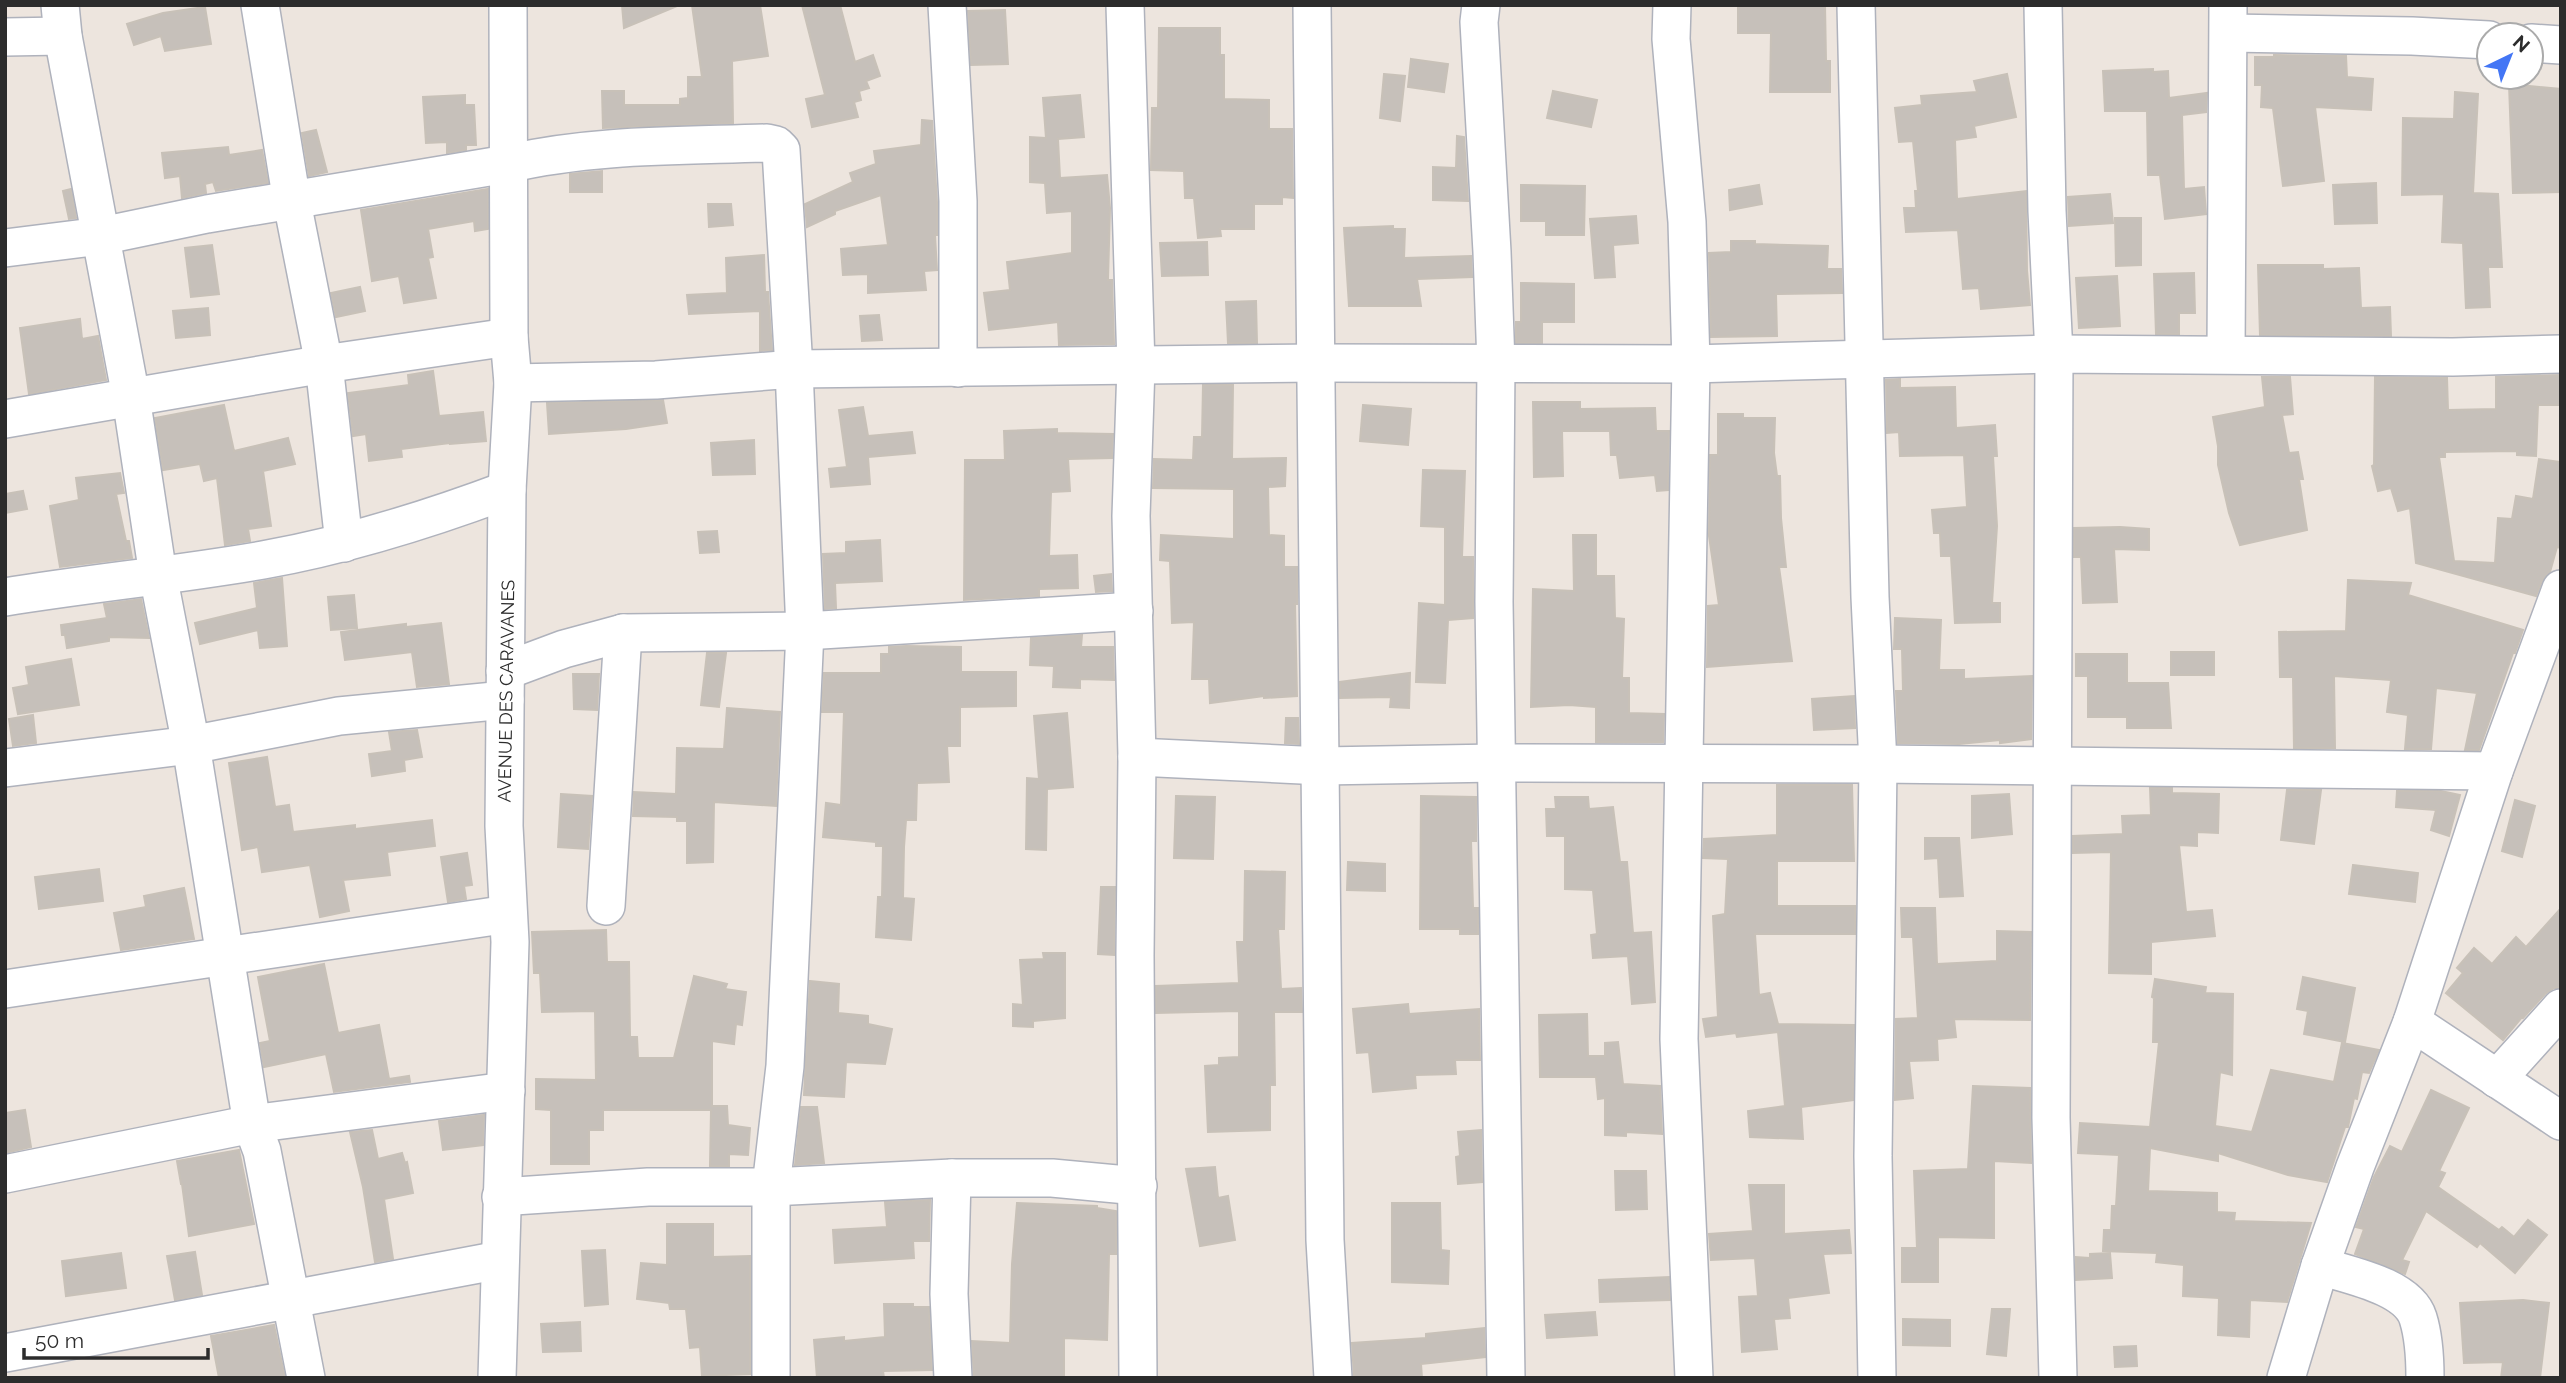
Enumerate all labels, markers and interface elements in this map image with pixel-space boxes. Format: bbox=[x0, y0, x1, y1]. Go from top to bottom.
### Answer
north arrow bbox=[2475, 21, 2545, 91]
text: N bbox=[2509, 31, 2534, 57]
street label: AVENUE DES CARAVANES bbox=[494, 579, 518, 803]
scale bar bbox=[24, 1316, 208, 1360]
text: 50 m bbox=[35, 1328, 84, 1353]

